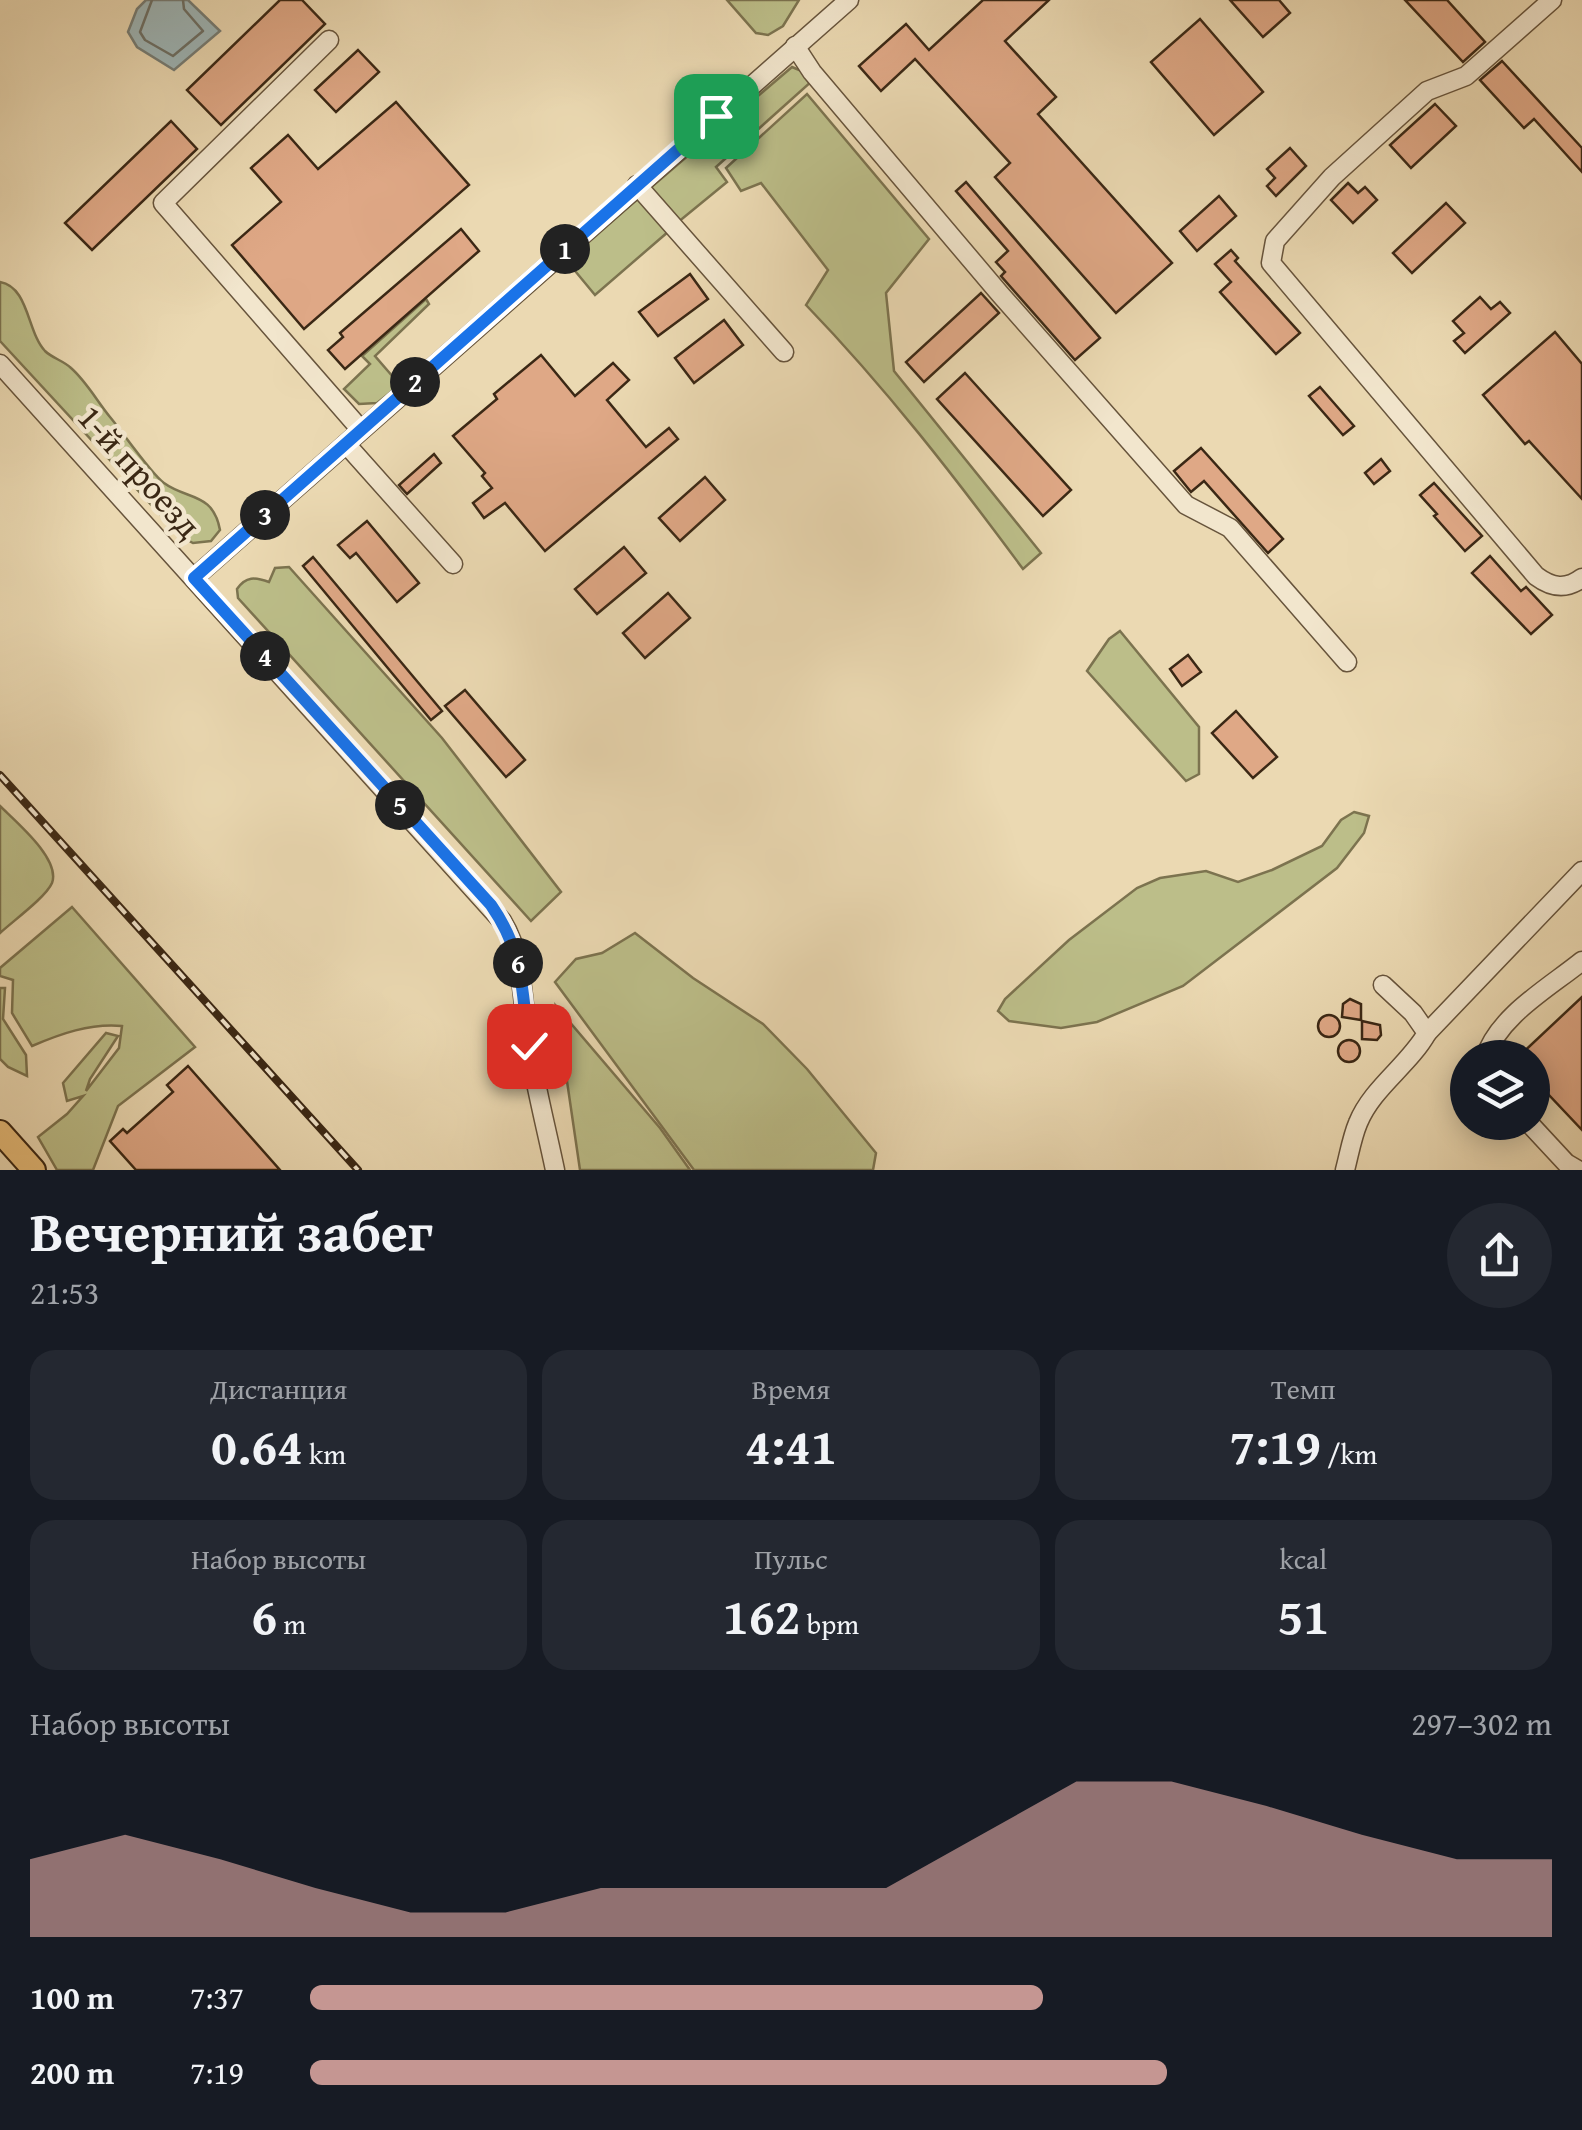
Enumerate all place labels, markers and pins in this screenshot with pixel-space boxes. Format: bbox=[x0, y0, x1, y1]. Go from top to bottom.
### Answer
pin bbox=[674, 74, 759, 159]
pin: 1 bbox=[540, 224, 590, 274]
pin: 2 bbox=[390, 357, 440, 407]
pin: 3 bbox=[240, 490, 290, 540]
pin: 4 bbox=[240, 631, 290, 681]
pin: 5 bbox=[375, 780, 425, 830]
pin: 6 bbox=[493, 938, 543, 988]
pin bbox=[487, 1004, 572, 1089]

